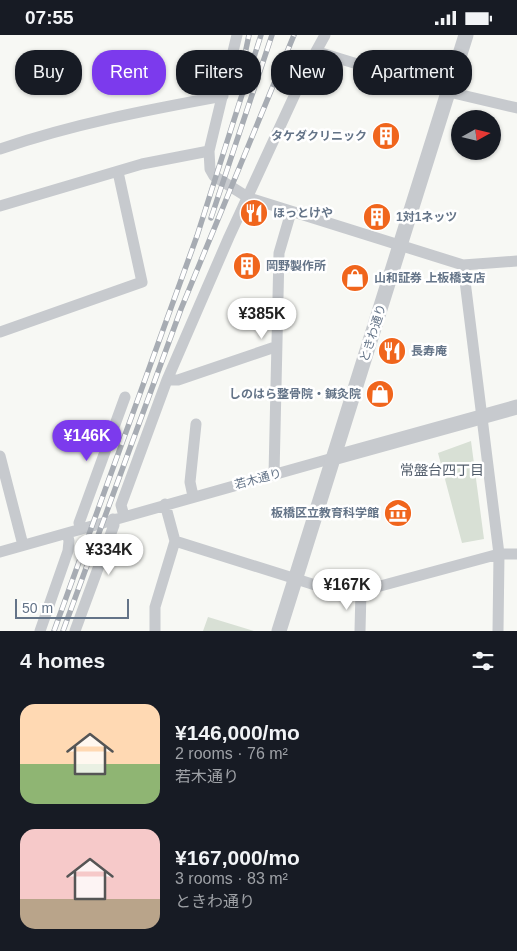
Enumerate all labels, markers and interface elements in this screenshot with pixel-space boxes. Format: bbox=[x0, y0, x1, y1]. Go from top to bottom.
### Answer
text: 07:55 bbox=[25, 7, 74, 28]
chip: Buy bbox=[15, 50, 82, 95]
chip: Rent bbox=[92, 50, 166, 95]
chip: Filters bbox=[176, 50, 261, 95]
chip: New bbox=[271, 50, 343, 95]
chip: Apartment bbox=[353, 50, 472, 95]
north arrow bbox=[451, 110, 501, 160]
map controls bbox=[451, 110, 501, 160]
building icon: タケダクリニック bbox=[371, 121, 401, 151]
place label: タケダクリニック bbox=[271, 129, 367, 143]
restaurant icon: ほっとけや bbox=[239, 198, 269, 228]
building icon: 1対1ネッツ bbox=[362, 202, 392, 232]
place label: ほっとけや bbox=[273, 206, 333, 220]
place label: 1対1ネッツ bbox=[396, 210, 457, 224]
building icon: 岡野製作所 bbox=[232, 251, 262, 281]
place label: 岡野製作所 bbox=[266, 259, 326, 273]
shop icon: 山和証券 上板橋支店 bbox=[340, 263, 370, 293]
place label: 山和証券 上板橋支店 bbox=[374, 271, 485, 285]
pin: ¥385K bbox=[227, 297, 297, 340]
street label: ときわ通り bbox=[357, 302, 389, 364]
text: ¥385K bbox=[238, 305, 286, 322]
restaurant icon: 長寿庵 bbox=[377, 336, 407, 366]
place label: 長寿庵 bbox=[411, 344, 447, 358]
shop icon: しのはら整骨院・鍼灸院 bbox=[365, 379, 395, 409]
place label: しのはら整骨院・鍼灸院 bbox=[229, 387, 361, 401]
pin: ¥146K bbox=[52, 419, 122, 462]
text: ¥146K bbox=[63, 427, 111, 444]
district label: 常盤台四丁目 bbox=[400, 462, 484, 478]
street label: 若木通り bbox=[233, 466, 283, 492]
museum icon: 板橋区立教育科学館 bbox=[383, 498, 413, 528]
place label: 板橋区立教育科学館 bbox=[271, 506, 379, 520]
pin: ¥334K bbox=[74, 533, 144, 576]
text: ¥334K bbox=[85, 541, 133, 558]
pin: ¥167K bbox=[312, 569, 382, 611]
text: ¥167K bbox=[323, 576, 371, 593]
scale bar bbox=[15, 596, 129, 619]
text: 50 m bbox=[22, 600, 53, 616]
icon: filters bbox=[469, 647, 497, 675]
text: 4 homes bbox=[20, 649, 105, 672]
text: ¥146,000/mo bbox=[175, 721, 300, 744]
icon: home bbox=[60, 724, 120, 784]
text: 2 rooms · 76 m² bbox=[175, 745, 288, 762]
text: 若木通り bbox=[175, 768, 239, 785]
text: ¥167,000/mo bbox=[175, 846, 300, 869]
icon: home bbox=[60, 849, 120, 909]
text: 3 rooms · 83 m² bbox=[175, 870, 288, 887]
text: ときわ通り bbox=[175, 893, 255, 910]

